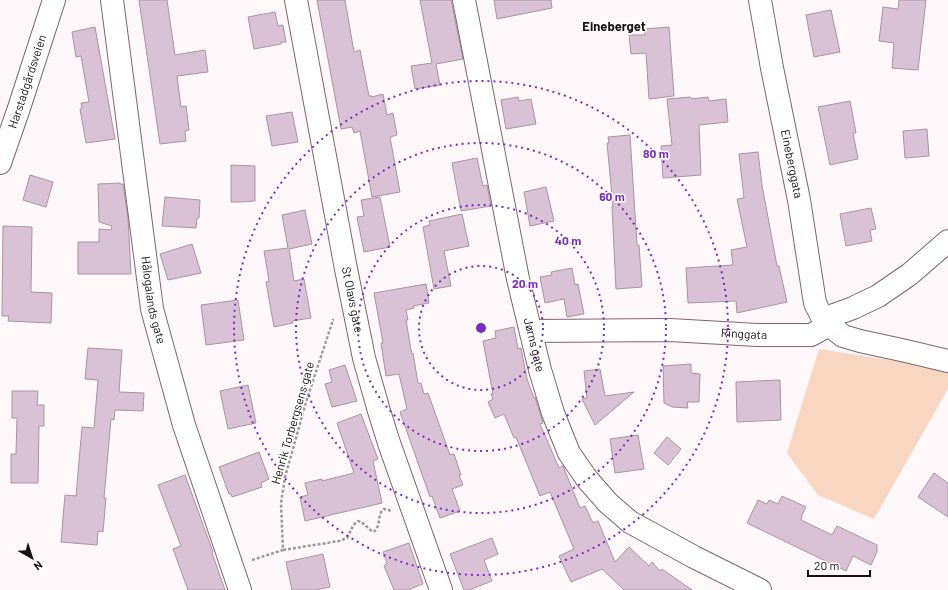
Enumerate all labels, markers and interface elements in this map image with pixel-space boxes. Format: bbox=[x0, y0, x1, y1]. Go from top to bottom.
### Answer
district label: Eineberget bbox=[582, 18, 646, 34]
street label: Harstadgårdsveien bbox=[5, 33, 48, 130]
street label: Eineberggata bbox=[779, 128, 806, 199]
text: 80 m bbox=[643, 146, 669, 160]
text: 60 m bbox=[599, 189, 625, 203]
text: 40 m bbox=[555, 233, 581, 247]
street label: Hålogalands gate bbox=[139, 255, 169, 345]
street label: St Olavs gate bbox=[340, 265, 367, 334]
text: 20 m bbox=[512, 276, 538, 290]
street label: Jørns gate bbox=[522, 316, 548, 373]
centre of rings bbox=[474, 321, 488, 335]
street label: Ringgata bbox=[720, 325, 767, 341]
street label: Henrik Torbergsens gate bbox=[268, 360, 316, 486]
north arrow bbox=[12, 538, 52, 578]
scale bar bbox=[808, 552, 870, 578]
text: 20 m bbox=[814, 558, 840, 572]
text: N bbox=[32, 559, 46, 574]

